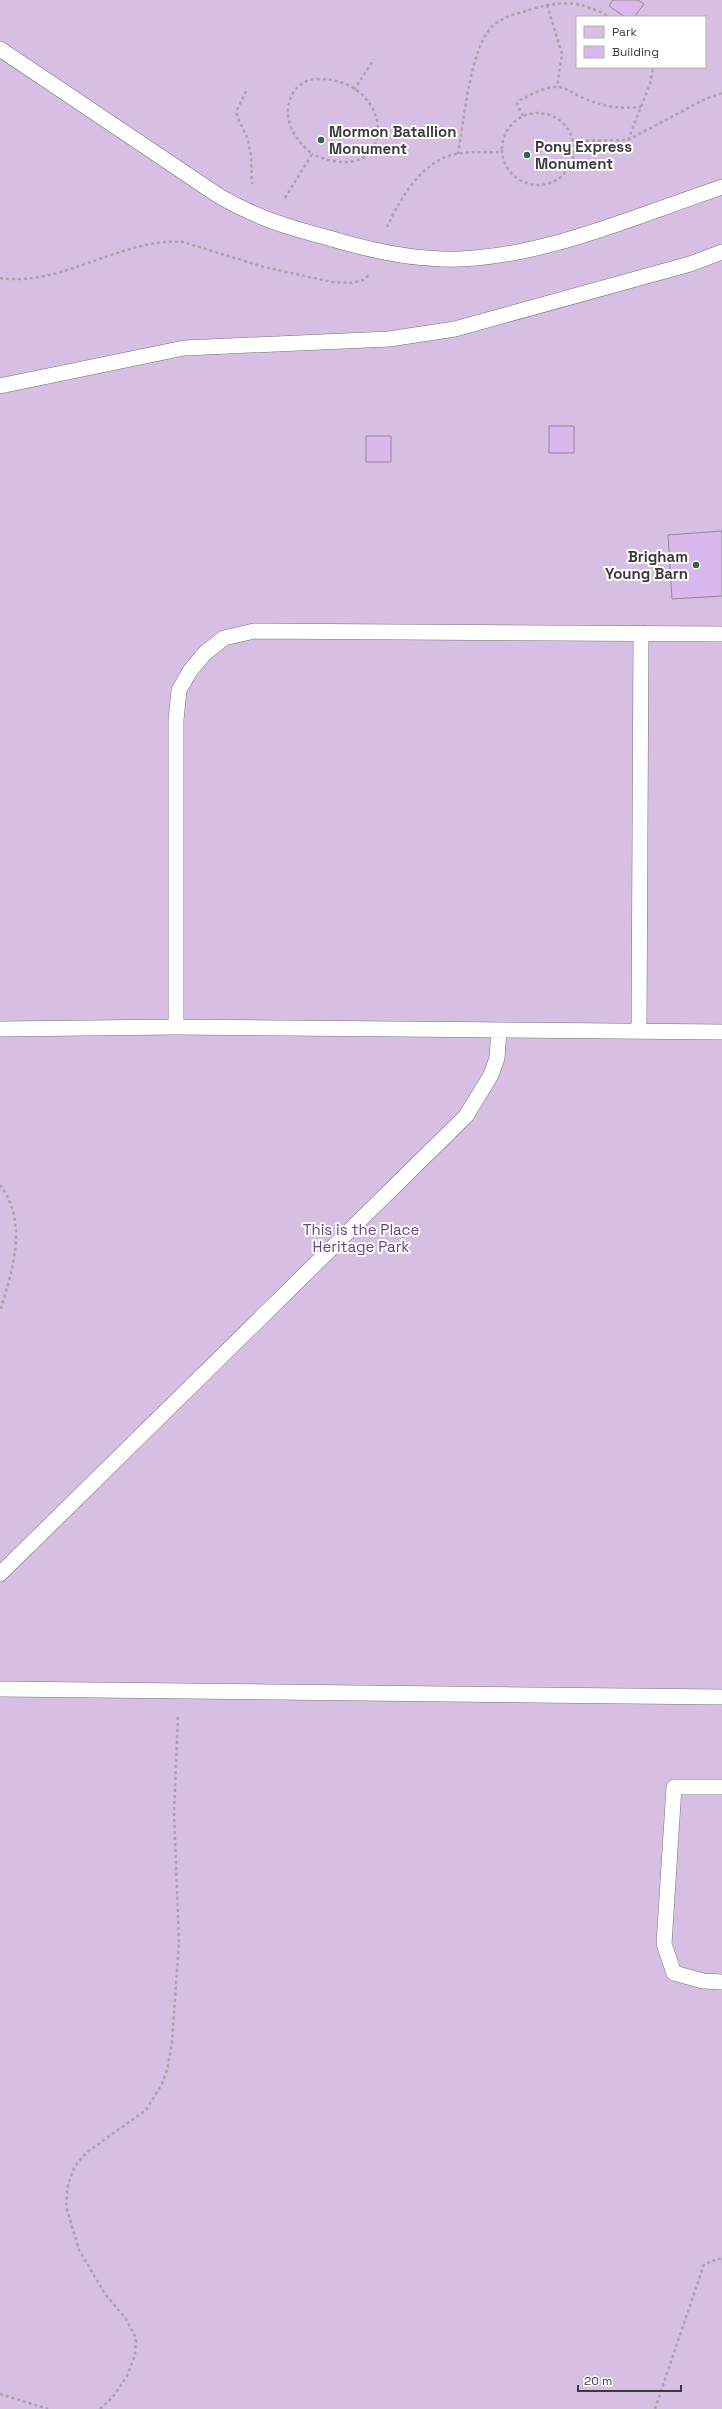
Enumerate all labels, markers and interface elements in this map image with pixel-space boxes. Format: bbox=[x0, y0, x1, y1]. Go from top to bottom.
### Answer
legend bbox=[576, 16, 706, 68]
text: Park bbox=[612, 24, 637, 40]
text: Building bbox=[612, 44, 659, 60]
place label: Mormon Batallion Monument bbox=[329, 122, 456, 158]
marker: Mormon Batallion Monument bbox=[316, 135, 326, 145]
place label: Pony Express Monument bbox=[535, 137, 632, 173]
marker: Pony Express Monument bbox=[522, 150, 532, 160]
place label: Brigham Young Barn bbox=[605, 547, 688, 583]
marker: Brigham Young Barn bbox=[691, 560, 701, 570]
park label: This is the Place Heritage Park bbox=[303, 1220, 419, 1256]
scale bar bbox=[578, 2367, 681, 2393]
text: 20 m bbox=[584, 2373, 612, 2389]

